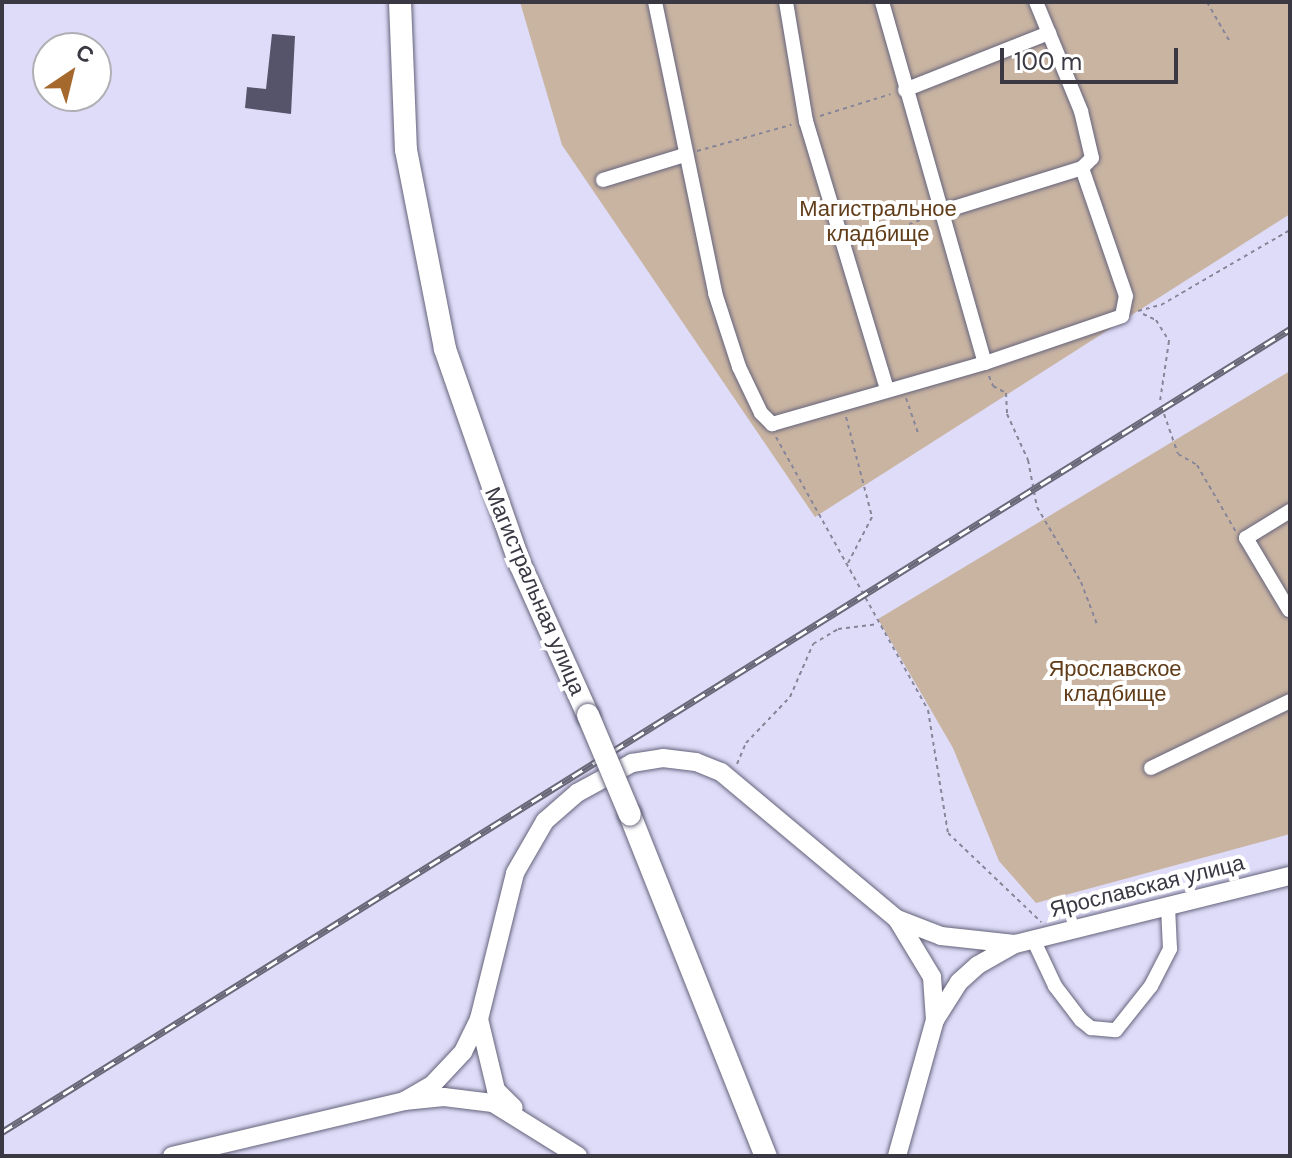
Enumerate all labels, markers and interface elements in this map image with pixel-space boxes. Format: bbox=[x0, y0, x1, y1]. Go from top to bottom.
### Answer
north arrow bbox=[32, 32, 112, 112]
scale bar bbox=[1004, 32, 1182, 82]
text: С bbox=[70, 37, 100, 70]
text: 100 m bbox=[1014, 46, 1082, 77]
park label: Магистральное кладбище bbox=[799, 195, 957, 246]
street label: Магистральная улица bbox=[479, 483, 591, 699]
park label: Ярославское кладбище bbox=[1048, 655, 1182, 706]
street label: Ярославская улица bbox=[1047, 849, 1247, 923]

